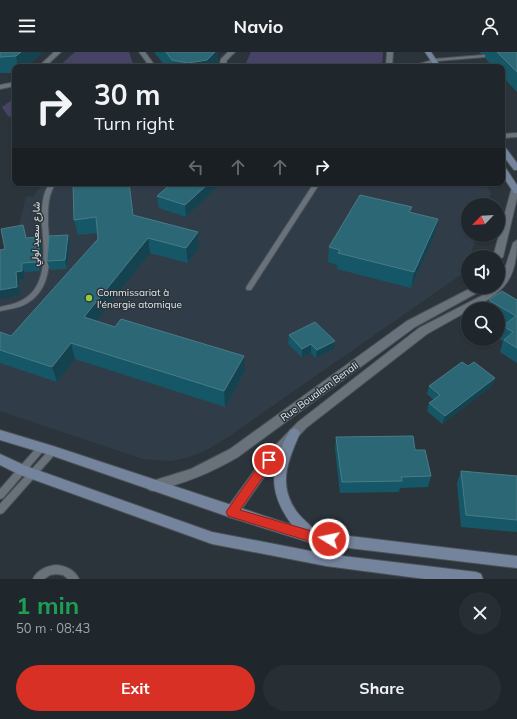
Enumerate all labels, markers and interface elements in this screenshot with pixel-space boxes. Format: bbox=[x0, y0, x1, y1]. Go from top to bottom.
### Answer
icon: menu bbox=[16, 15, 38, 37]
text: Navio bbox=[234, 15, 283, 38]
icon: person bbox=[479, 15, 501, 37]
text: 30 m bbox=[94, 77, 160, 112]
icon: right bbox=[28, 80, 80, 132]
text: Turn right bbox=[94, 112, 174, 135]
icon: left bbox=[185, 156, 207, 178]
icon: ahead bbox=[227, 156, 249, 178]
icon: ahead bbox=[269, 156, 291, 178]
icon: right bbox=[311, 156, 333, 178]
north arrow bbox=[461, 198, 505, 242]
map controls bbox=[461, 198, 505, 346]
street label: شارع سعيد لولي bbox=[28, 201, 45, 266]
button: sound bbox=[461, 250, 505, 294]
place label: Commissariat à l'énergie atomique bbox=[97, 286, 182, 311]
marker: Commissariat à l'énergie atomique bbox=[84, 293, 94, 303]
button: search bbox=[461, 302, 505, 346]
street label: Rue Boualem Benali bbox=[278, 359, 361, 424]
pin bbox=[252, 443, 286, 477]
icon: arrive bbox=[258, 449, 280, 471]
position arrow bbox=[308, 518, 350, 560]
text: 1 min bbox=[16, 590, 79, 620]
button: close bbox=[459, 592, 501, 634]
text: 50 m · 08:43 bbox=[16, 620, 90, 636]
button: Exit bbox=[16, 665, 255, 711]
button: Share bbox=[263, 665, 501, 711]

